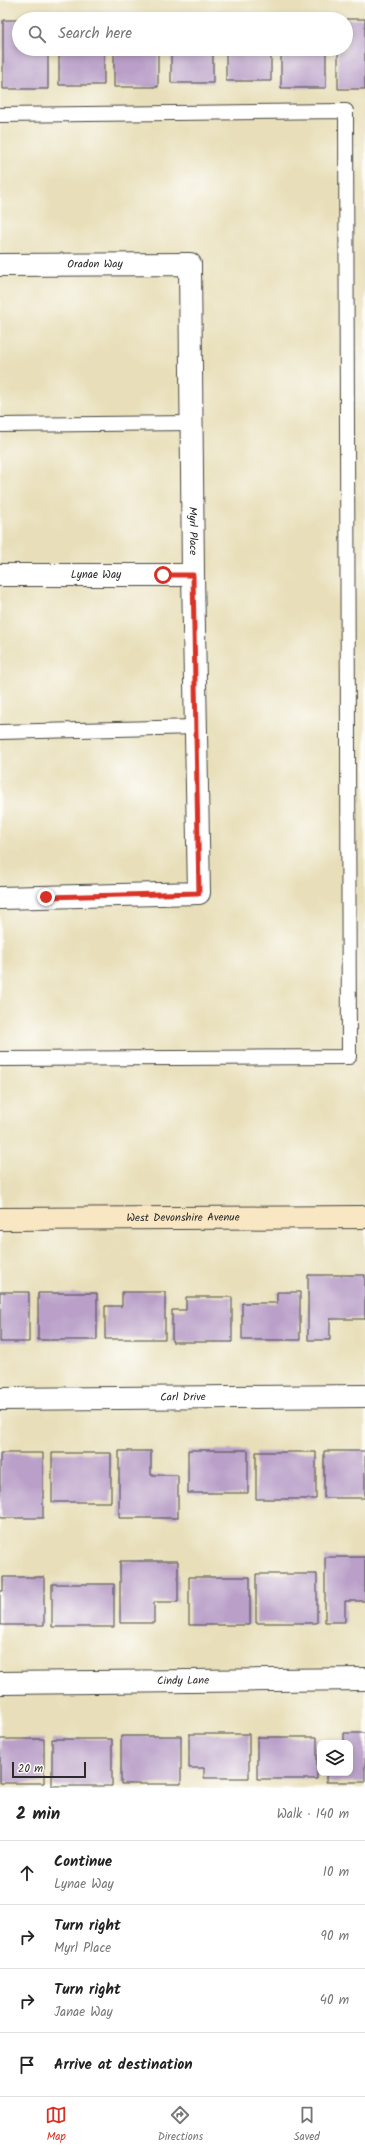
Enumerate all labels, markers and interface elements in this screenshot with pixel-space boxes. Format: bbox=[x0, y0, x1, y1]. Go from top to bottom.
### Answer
search box bbox=[12, 12, 353, 56]
text: Search here bbox=[58, 22, 132, 46]
icon: search bbox=[26, 23, 48, 45]
street label: Oradon Way bbox=[67, 255, 124, 274]
street label: Myrl Place bbox=[183, 507, 202, 555]
street label: Lynae Way bbox=[71, 566, 122, 584]
route start bbox=[154, 566, 172, 584]
route end bbox=[37, 888, 55, 906]
street label: West Devonshire Avenue bbox=[126, 1209, 240, 1227]
street label: Carl Drive bbox=[160, 1388, 206, 1407]
street label: Cindy Lane bbox=[157, 1672, 209, 1690]
map controls bbox=[317, 1740, 353, 1776]
button: layers bbox=[317, 1740, 353, 1776]
scale bar bbox=[12, 1760, 86, 1779]
text: 20 m bbox=[18, 1760, 43, 1778]
text: 2 min bbox=[16, 1801, 60, 1828]
text: Walk · 140 m bbox=[277, 1804, 349, 1825]
text: Continue bbox=[54, 1850, 112, 1874]
icon: ahead bbox=[16, 1862, 38, 1884]
text: 10 m bbox=[323, 1862, 349, 1883]
text: Lynae Way bbox=[54, 1874, 114, 1895]
text: Turn right bbox=[54, 1914, 121, 1938]
icon: right bbox=[16, 1926, 38, 1948]
text: 90 m bbox=[321, 1926, 349, 1947]
text: Myrl Place bbox=[54, 1938, 111, 1959]
text: Turn right bbox=[54, 1978, 121, 2002]
icon: right bbox=[16, 1990, 38, 2012]
text: 40 m bbox=[320, 1990, 349, 2011]
text: Janae Way bbox=[54, 2002, 113, 2023]
text: Arrive at destination bbox=[54, 2053, 193, 2077]
icon: arrive bbox=[16, 2054, 38, 2076]
tab: Map bbox=[45, 2104, 67, 2146]
tab: Directions bbox=[158, 2104, 203, 2146]
tab: Saved bbox=[294, 2104, 320, 2146]

